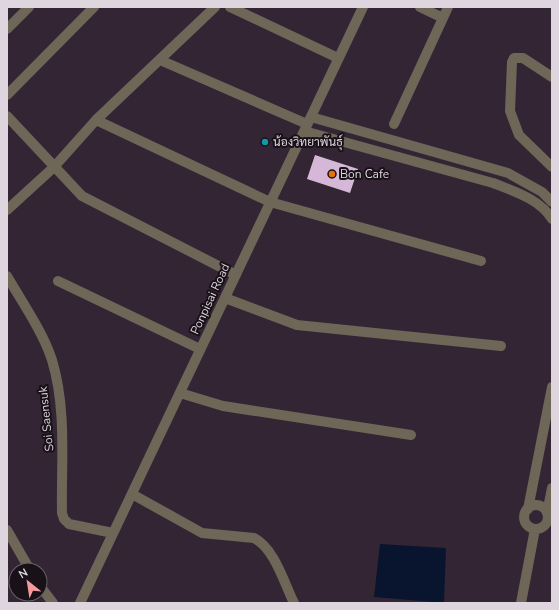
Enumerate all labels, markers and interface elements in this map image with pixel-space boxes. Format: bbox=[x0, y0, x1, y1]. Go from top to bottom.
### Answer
place label: น้องวิทยาพันธุ์ bbox=[273, 134, 343, 151]
marker: น้องวิทยาพันธุ์ bbox=[260, 137, 270, 147]
place label: Bon Cafe bbox=[340, 166, 389, 182]
marker: Bon Cafe bbox=[327, 169, 337, 179]
street label: Ponpisai Road bbox=[187, 261, 233, 337]
street label: Soi Saensuk bbox=[35, 385, 57, 452]
north arrow bbox=[8, 562, 48, 602]
text: N bbox=[16, 565, 31, 582]

